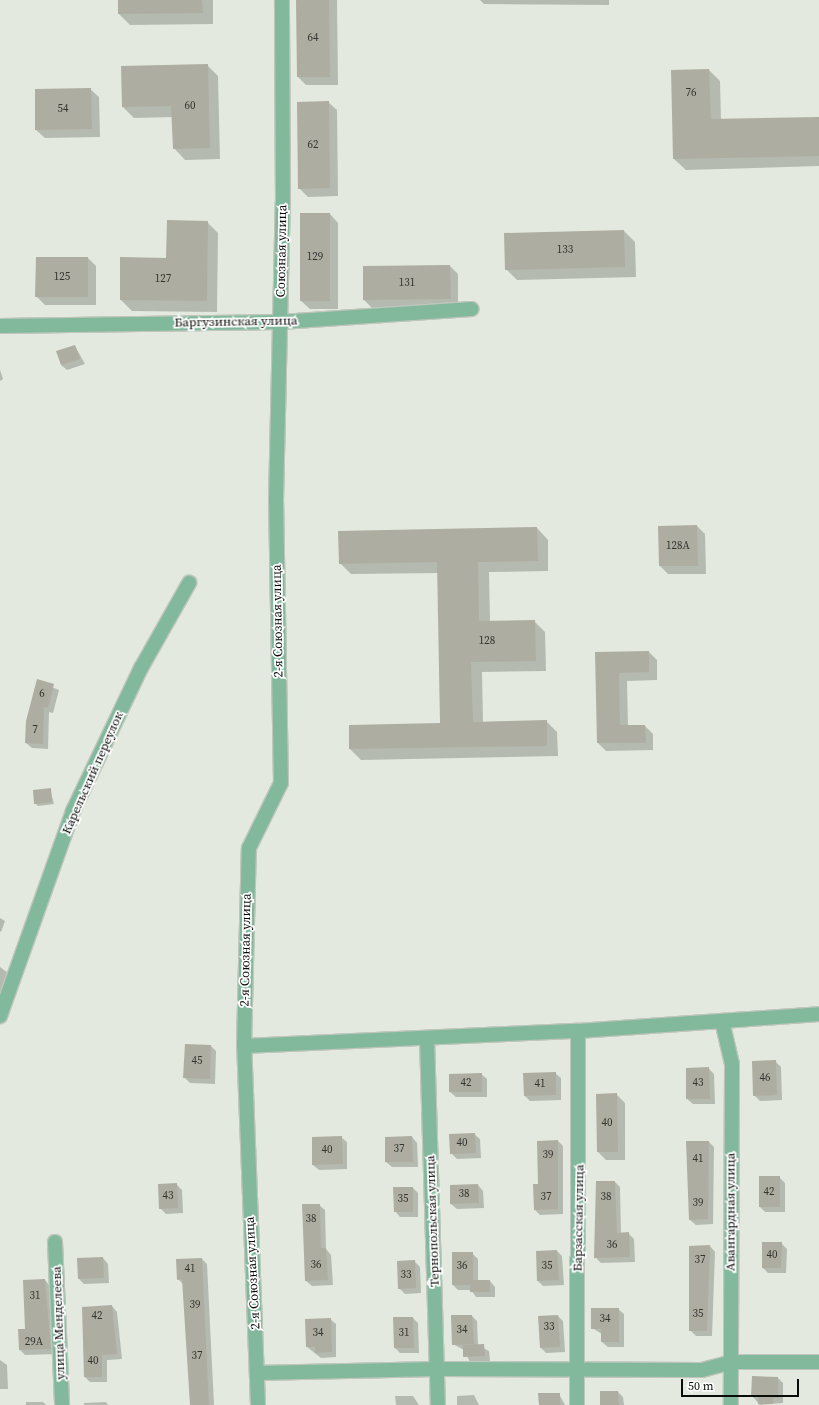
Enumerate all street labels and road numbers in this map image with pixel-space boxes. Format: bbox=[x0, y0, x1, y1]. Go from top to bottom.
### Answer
street label: Союзная улица bbox=[273, 205, 291, 297]
street label: Баргузинская улица bbox=[174, 313, 298, 331]
street label: 2-я Союзная улица bbox=[269, 564, 287, 678]
street label: Карельский переулок bbox=[59, 709, 127, 837]
street label: 2-я Союзная улица bbox=[237, 893, 255, 1007]
street label: Авангардная улица bbox=[723, 1153, 739, 1271]
street label: Тернопольская улица bbox=[423, 1155, 443, 1287]
street label: Барзасская улица bbox=[570, 1164, 588, 1272]
street label: 2-я Союзная улица bbox=[242, 1216, 264, 1330]
street label: улица Менделеева bbox=[49, 1266, 69, 1380]

